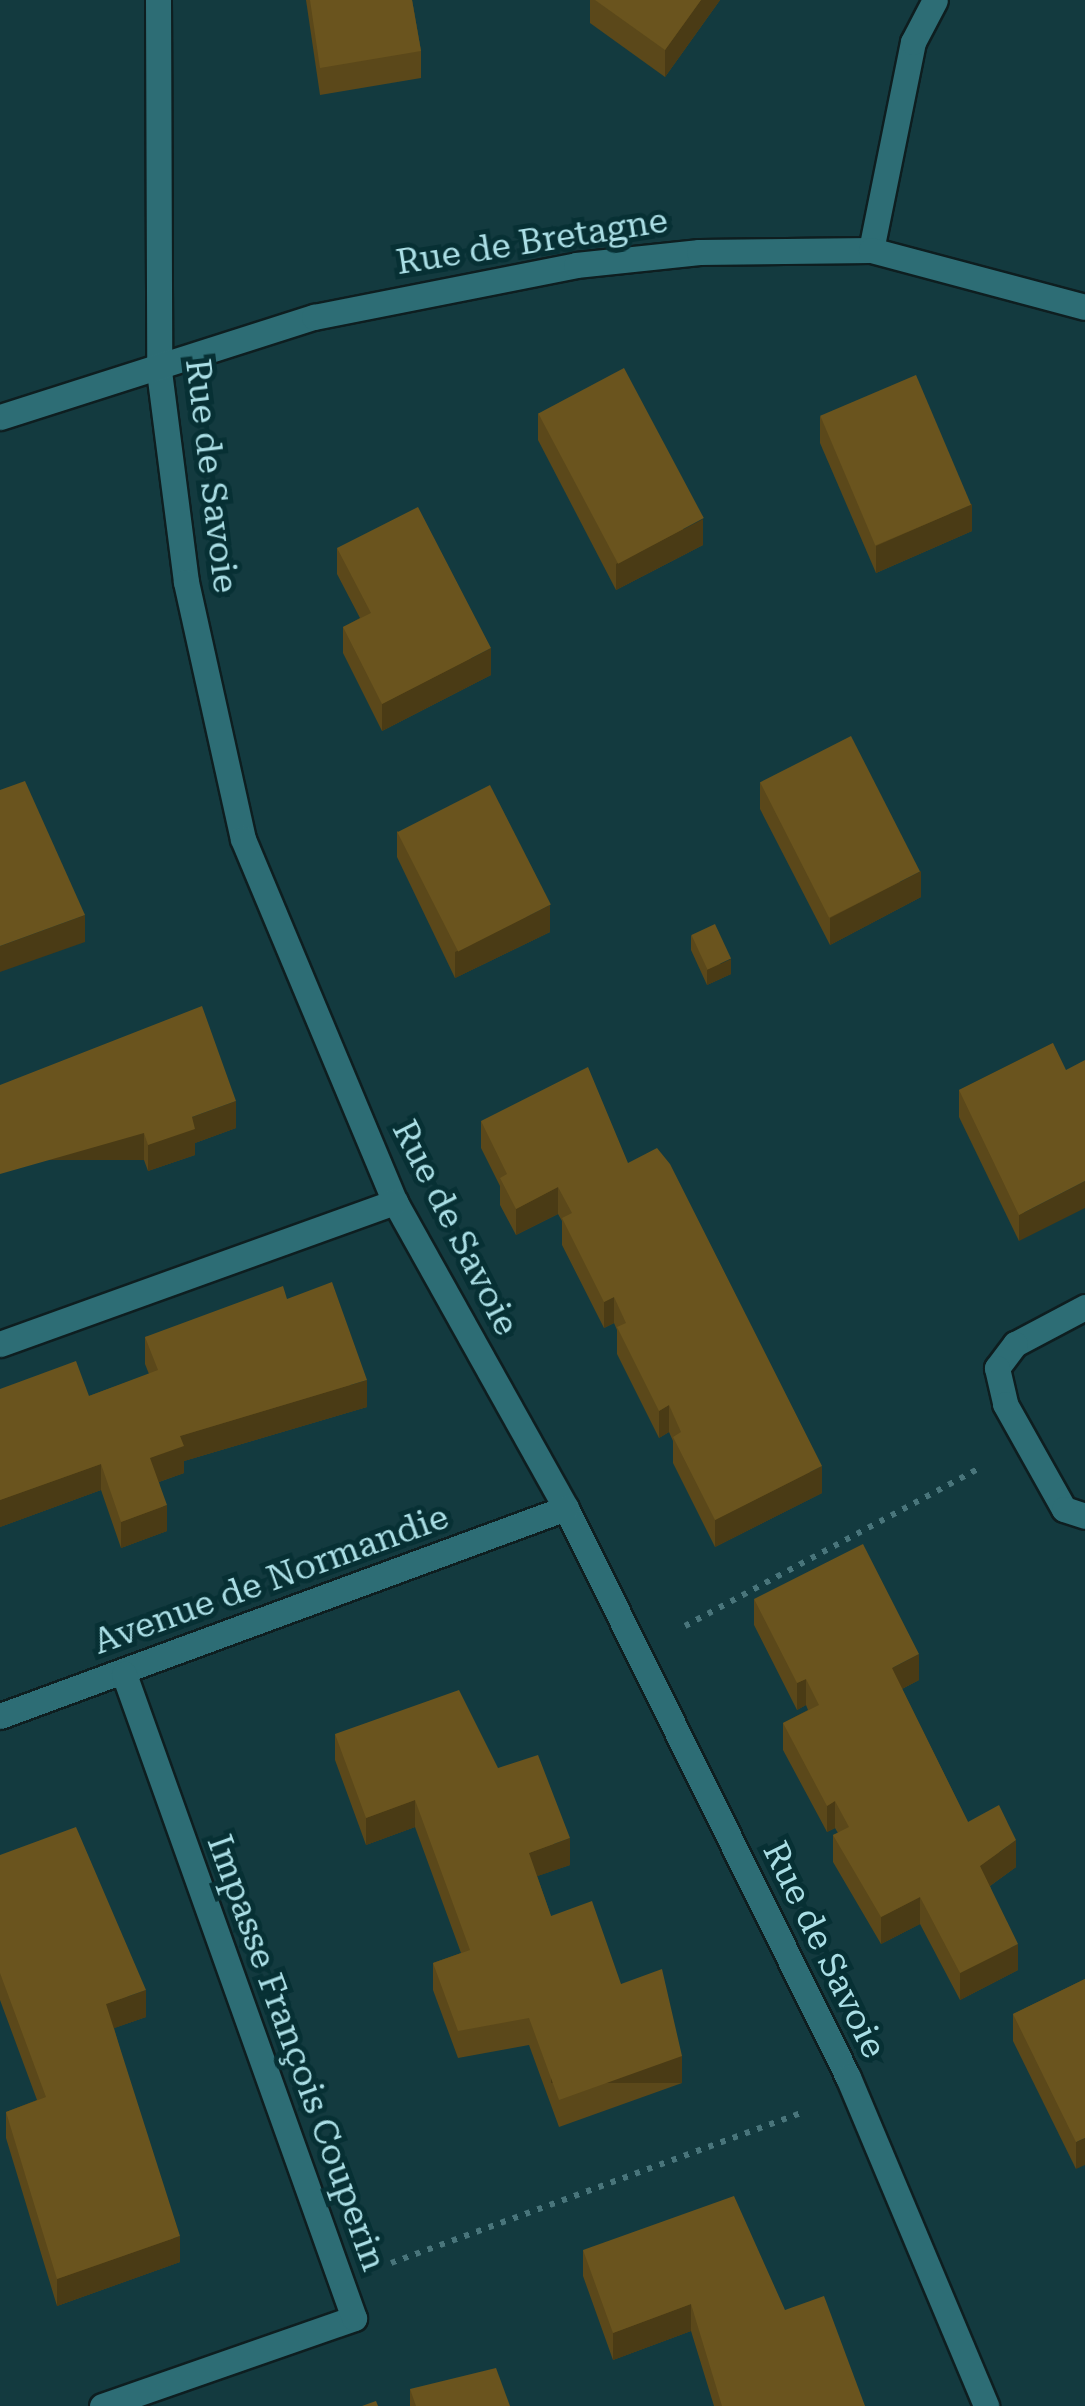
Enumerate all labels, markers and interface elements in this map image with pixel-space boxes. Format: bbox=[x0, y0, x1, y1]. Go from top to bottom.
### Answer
street label: Rue de Bretagne bbox=[393, 200, 671, 284]
street label: Rue de Savoie bbox=[176, 357, 246, 595]
street label: Rue de Savoie bbox=[383, 1114, 527, 1342]
street label: Avenue de Normandie bbox=[88, 1496, 454, 1664]
street label: Impasse François Couperin bbox=[198, 1829, 394, 2277]
street label: Rue de Savoie bbox=[753, 1835, 895, 2065]

